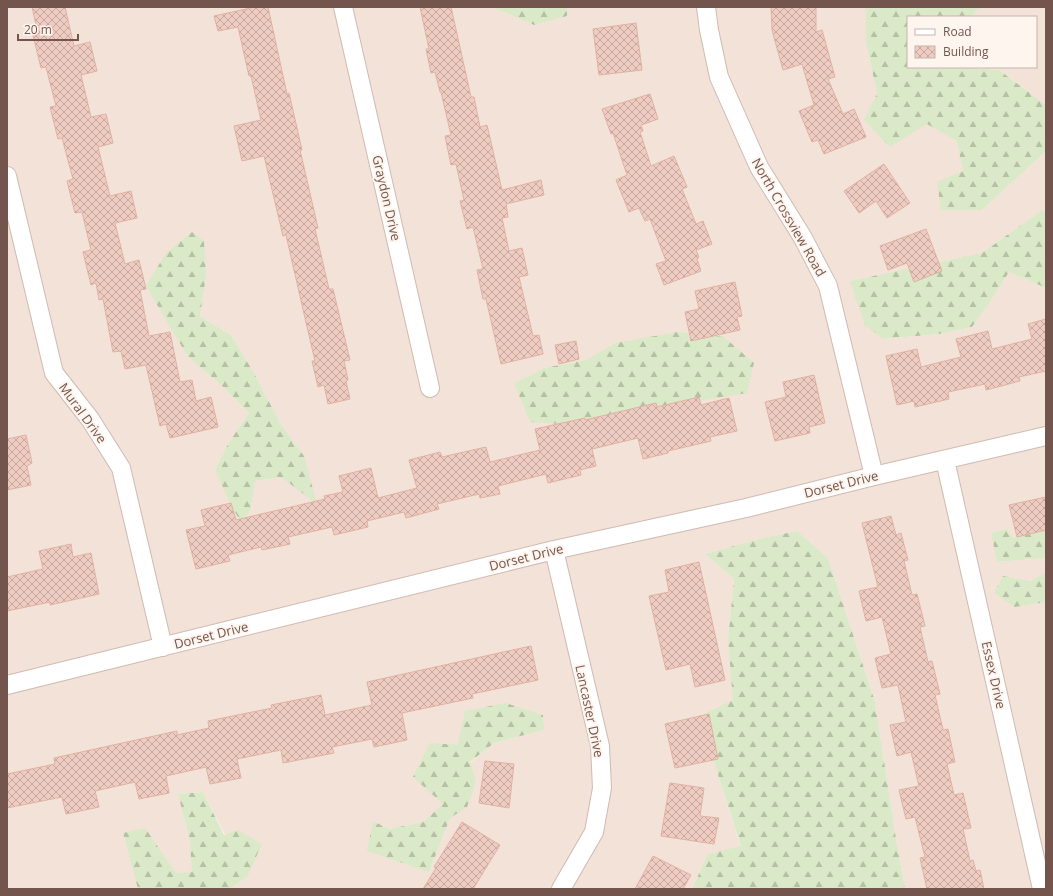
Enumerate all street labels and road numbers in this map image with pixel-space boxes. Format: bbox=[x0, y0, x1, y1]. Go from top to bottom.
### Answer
street label: Graydon Drive bbox=[368, 153, 406, 243]
street label: North Crossview Road bbox=[748, 154, 830, 280]
street label: Mural Drive bbox=[55, 379, 111, 447]
street label: Dorset Drive bbox=[802, 466, 880, 502]
street label: Dorset Drive bbox=[487, 539, 565, 575]
street label: Dorset Drive bbox=[172, 617, 250, 653]
street label: Essex Drive bbox=[977, 639, 1011, 711]
street label: Lancaster Drive bbox=[571, 663, 609, 759]

